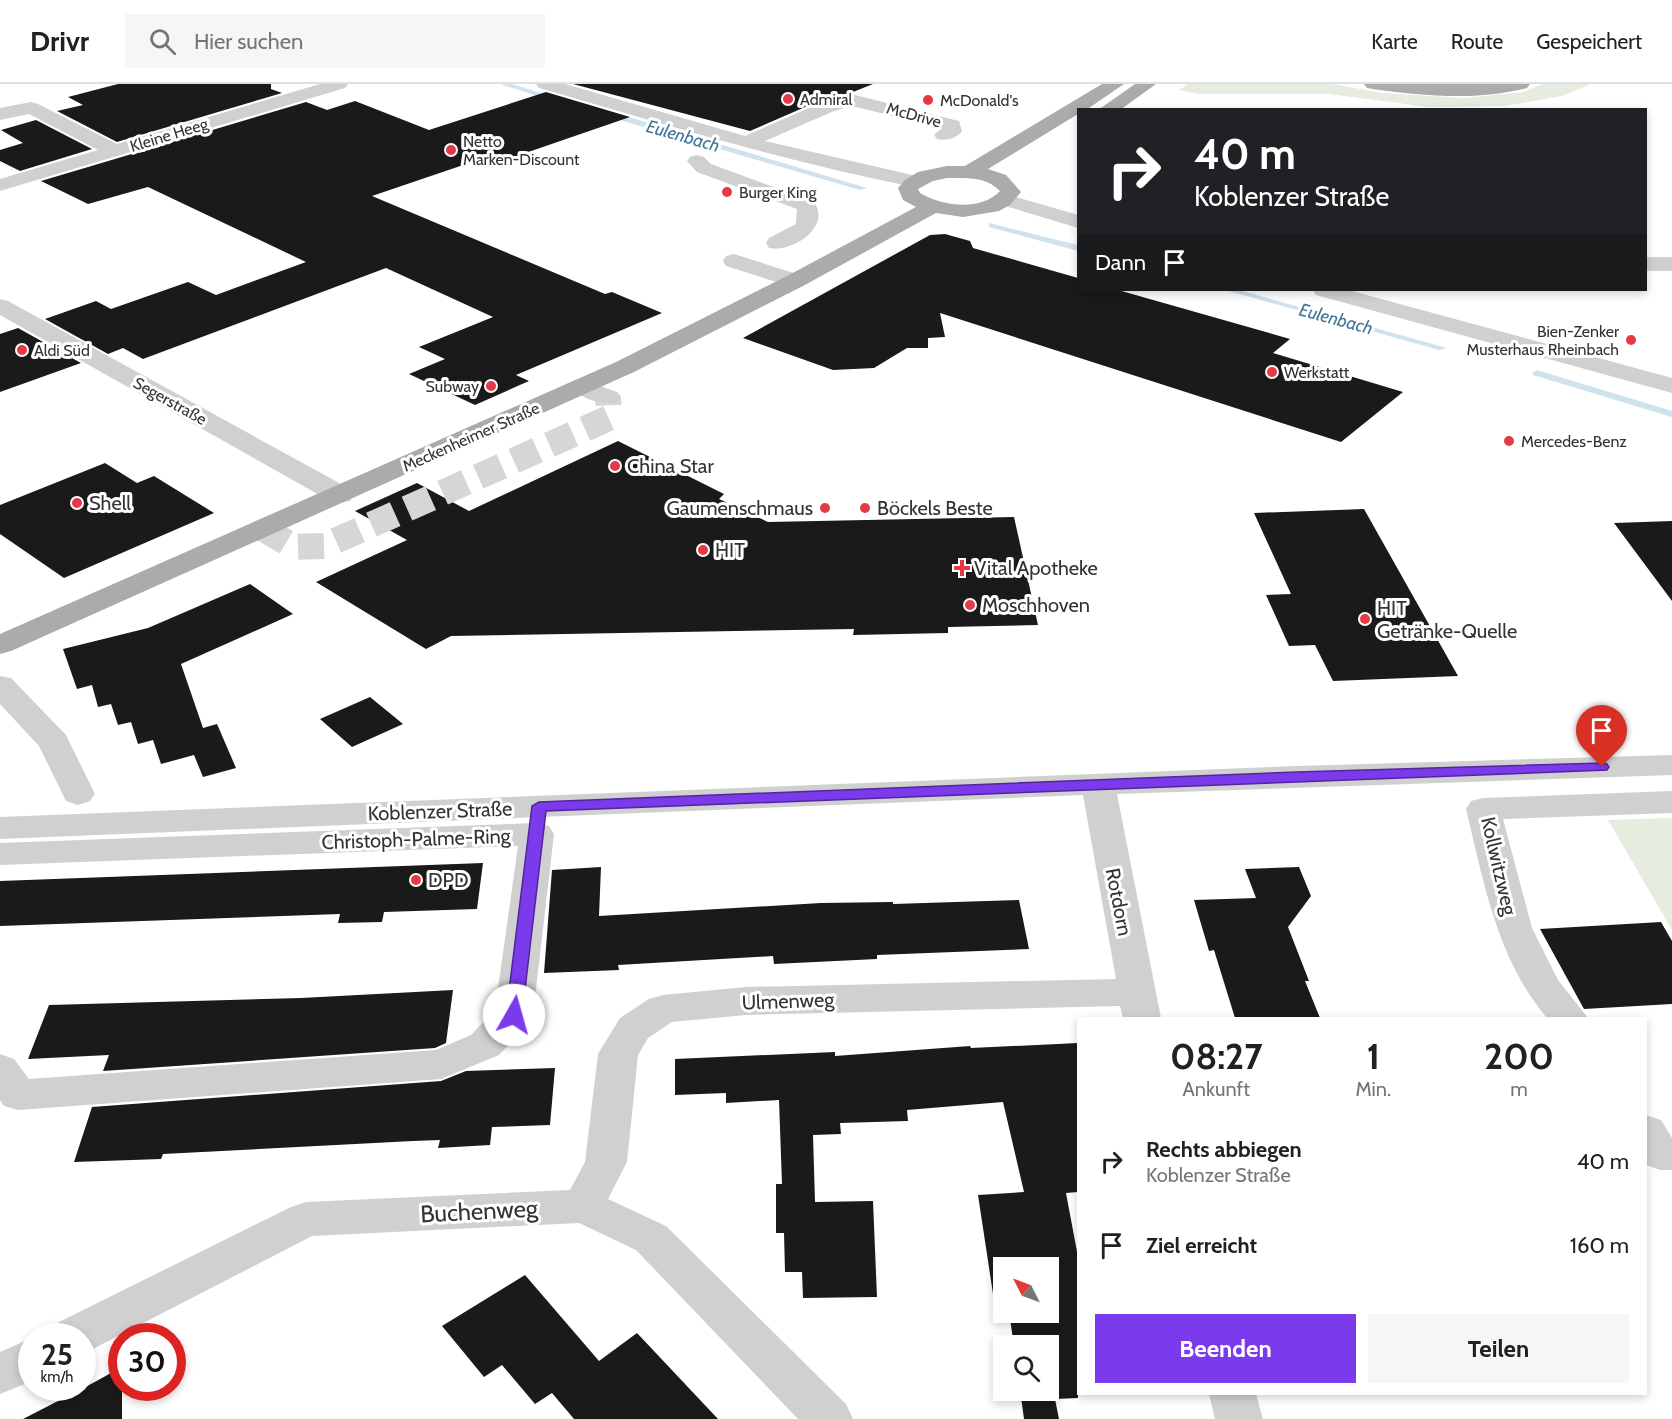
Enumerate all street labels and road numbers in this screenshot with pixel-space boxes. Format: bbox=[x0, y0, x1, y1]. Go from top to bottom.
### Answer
street label: McDrive bbox=[885, 99, 943, 131]
street label: Kleine Heeg bbox=[128, 114, 211, 156]
street label: Segerstraße bbox=[130, 373, 210, 429]
street label: Meckenheimer Straße bbox=[400, 398, 542, 476]
street label: Koblenzer Straße bbox=[367, 796, 513, 826]
street label: Kollwitzweg bbox=[1476, 814, 1522, 919]
street label: Christoph-Palme-Ring bbox=[321, 824, 512, 854]
street label: Rotdorn bbox=[1101, 866, 1137, 938]
street label: Ulmenweg bbox=[741, 987, 836, 1015]
street label: Buchenweg bbox=[419, 1193, 540, 1229]

